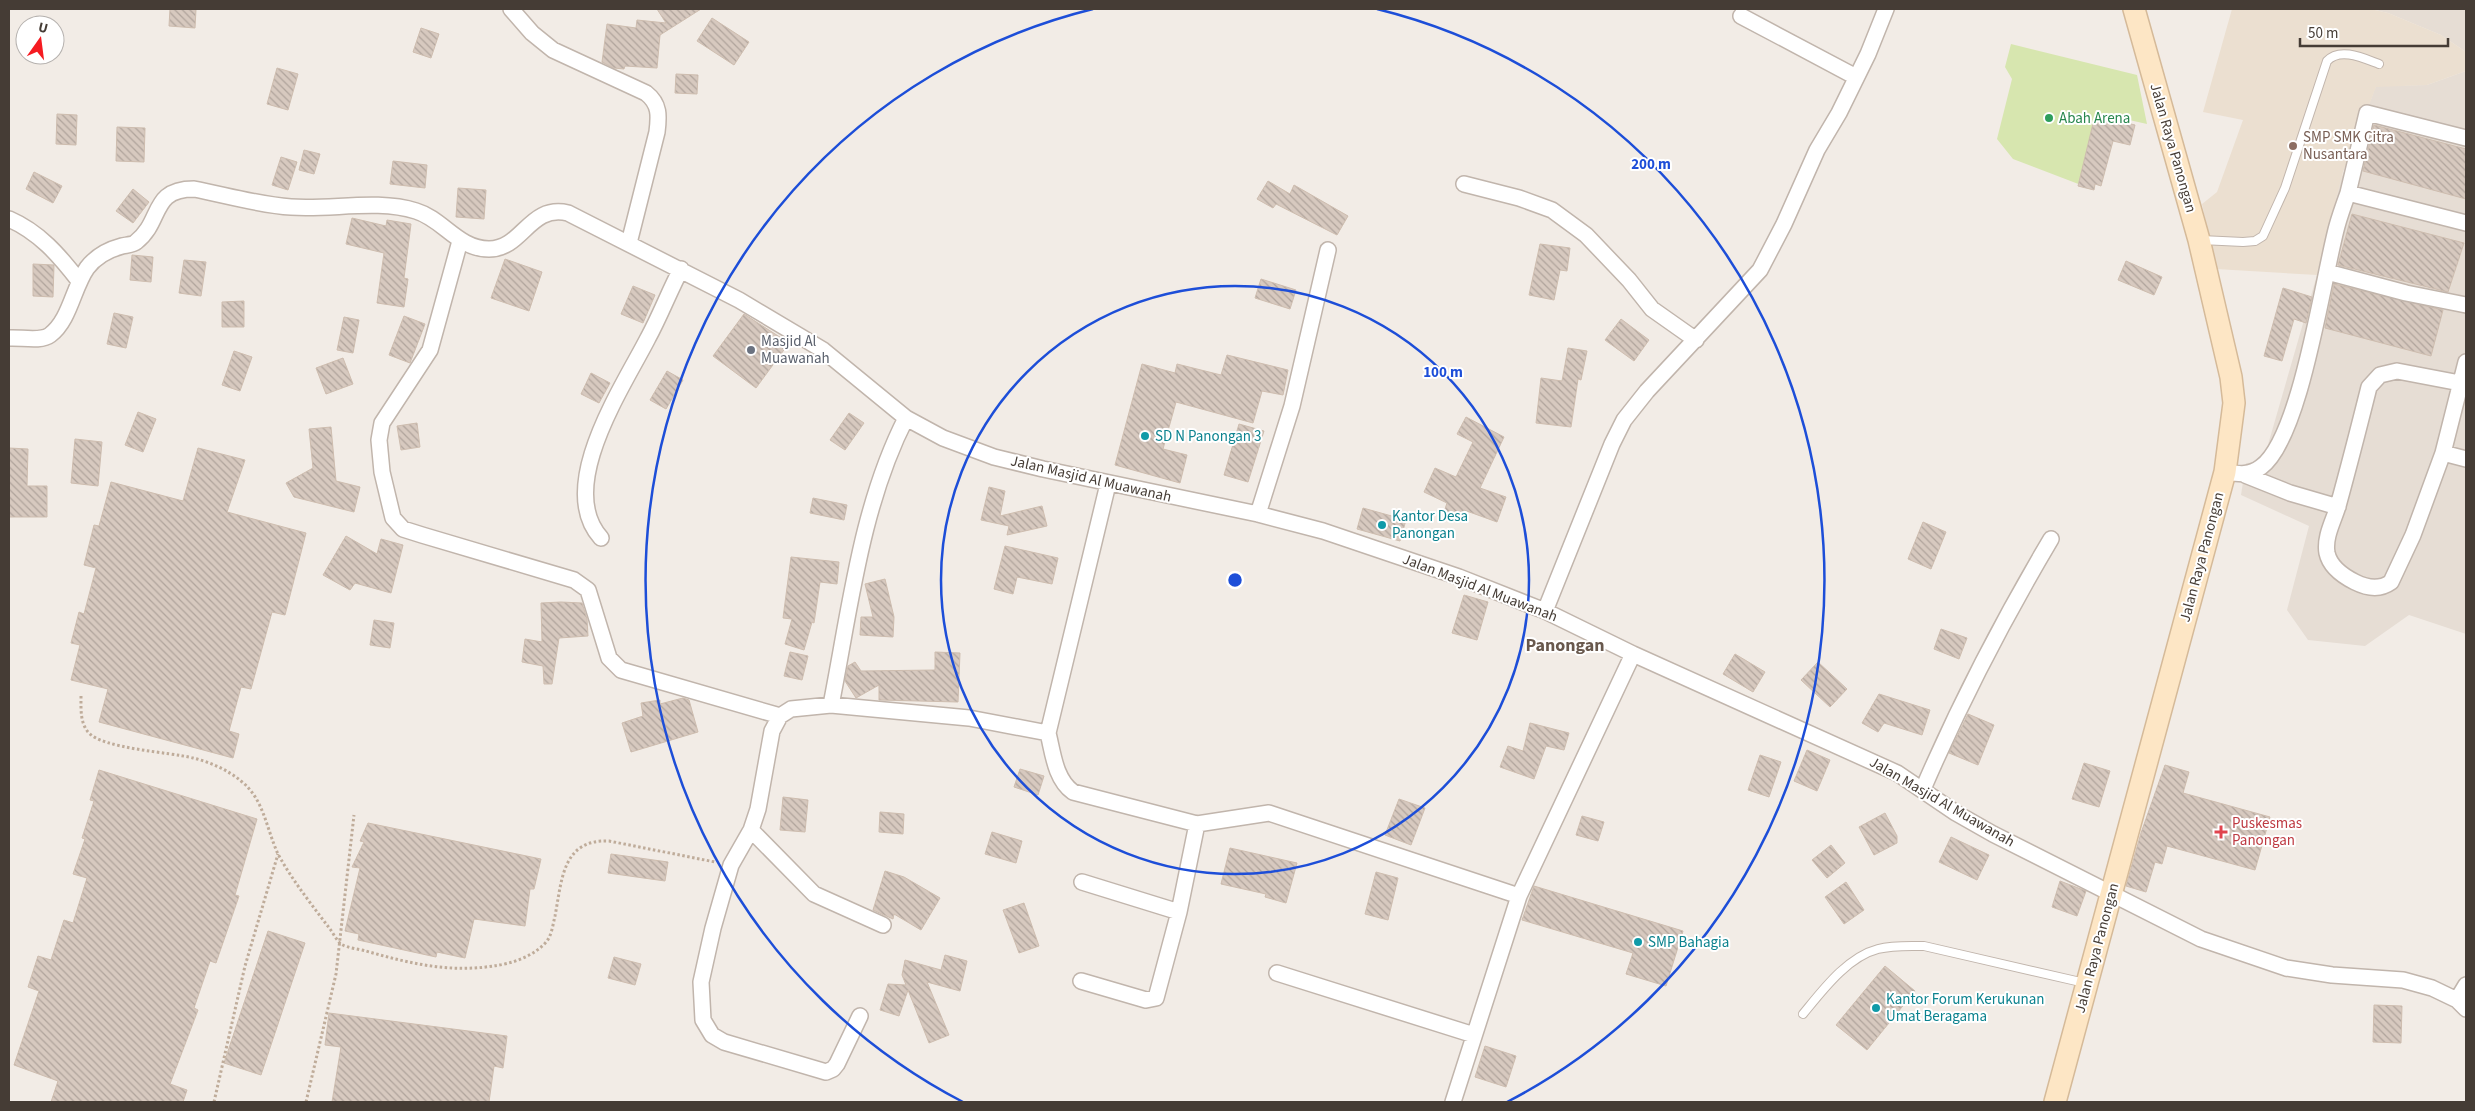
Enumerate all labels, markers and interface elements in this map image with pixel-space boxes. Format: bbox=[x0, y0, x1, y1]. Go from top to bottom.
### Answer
north arrow bbox=[15, 15, 65, 65]
scale bar bbox=[2300, 15, 2448, 47]
text: U bbox=[36, 18, 50, 39]
text: 50 m bbox=[2308, 23, 2338, 44]
street label: Jalan Raya Panongan bbox=[2144, 81, 2202, 215]
place label: Abah Arena bbox=[2059, 108, 2130, 129]
marker: Abah Arena bbox=[2043, 112, 2055, 124]
place label: SMP SMK Citra Nusantara bbox=[2303, 127, 2394, 165]
marker: SMP SMK Citra Nusantara bbox=[2287, 140, 2299, 152]
text: 200 m bbox=[1631, 154, 1671, 175]
place label: Masjid Al Muawanah bbox=[761, 331, 830, 369]
marker: Masjid Al Muawanah bbox=[745, 344, 757, 356]
text: 100 m bbox=[1423, 362, 1463, 383]
place label: SD N Panongan 3 bbox=[1155, 426, 1261, 447]
marker: SD N Panongan 3 bbox=[1139, 430, 1151, 442]
street label: Jalan Masjid Al Muawanah bbox=[1008, 450, 1174, 508]
street label: Jalan Raya Panongan bbox=[2175, 490, 2229, 624]
place label: Kantor Desa Panongan bbox=[1392, 506, 1468, 544]
marker: Kantor Desa Panongan bbox=[1376, 519, 1388, 531]
street label: Jalan Masjid Al Muawanah bbox=[1399, 549, 1561, 627]
centre of rings bbox=[1226, 571, 1244, 589]
district label: Panongan bbox=[1525, 633, 1605, 658]
street label: Jalan Masjid Al Muawanah bbox=[1866, 752, 2018, 852]
place label: Puskesmas Panongan bbox=[2232, 813, 2302, 851]
marker: Puskesmas Panongan bbox=[2214, 825, 2228, 839]
street label: Jalan Raya Panongan bbox=[2070, 881, 2124, 1015]
place label: SMP Bahagia bbox=[1648, 932, 1729, 953]
marker: SMP Bahagia bbox=[1632, 936, 1644, 948]
place label: Kantor Forum Kerukunan Umat Beragama bbox=[1886, 989, 2045, 1027]
marker: Kantor Forum Kerukunan Umat Beragama bbox=[1870, 1002, 1882, 1014]

